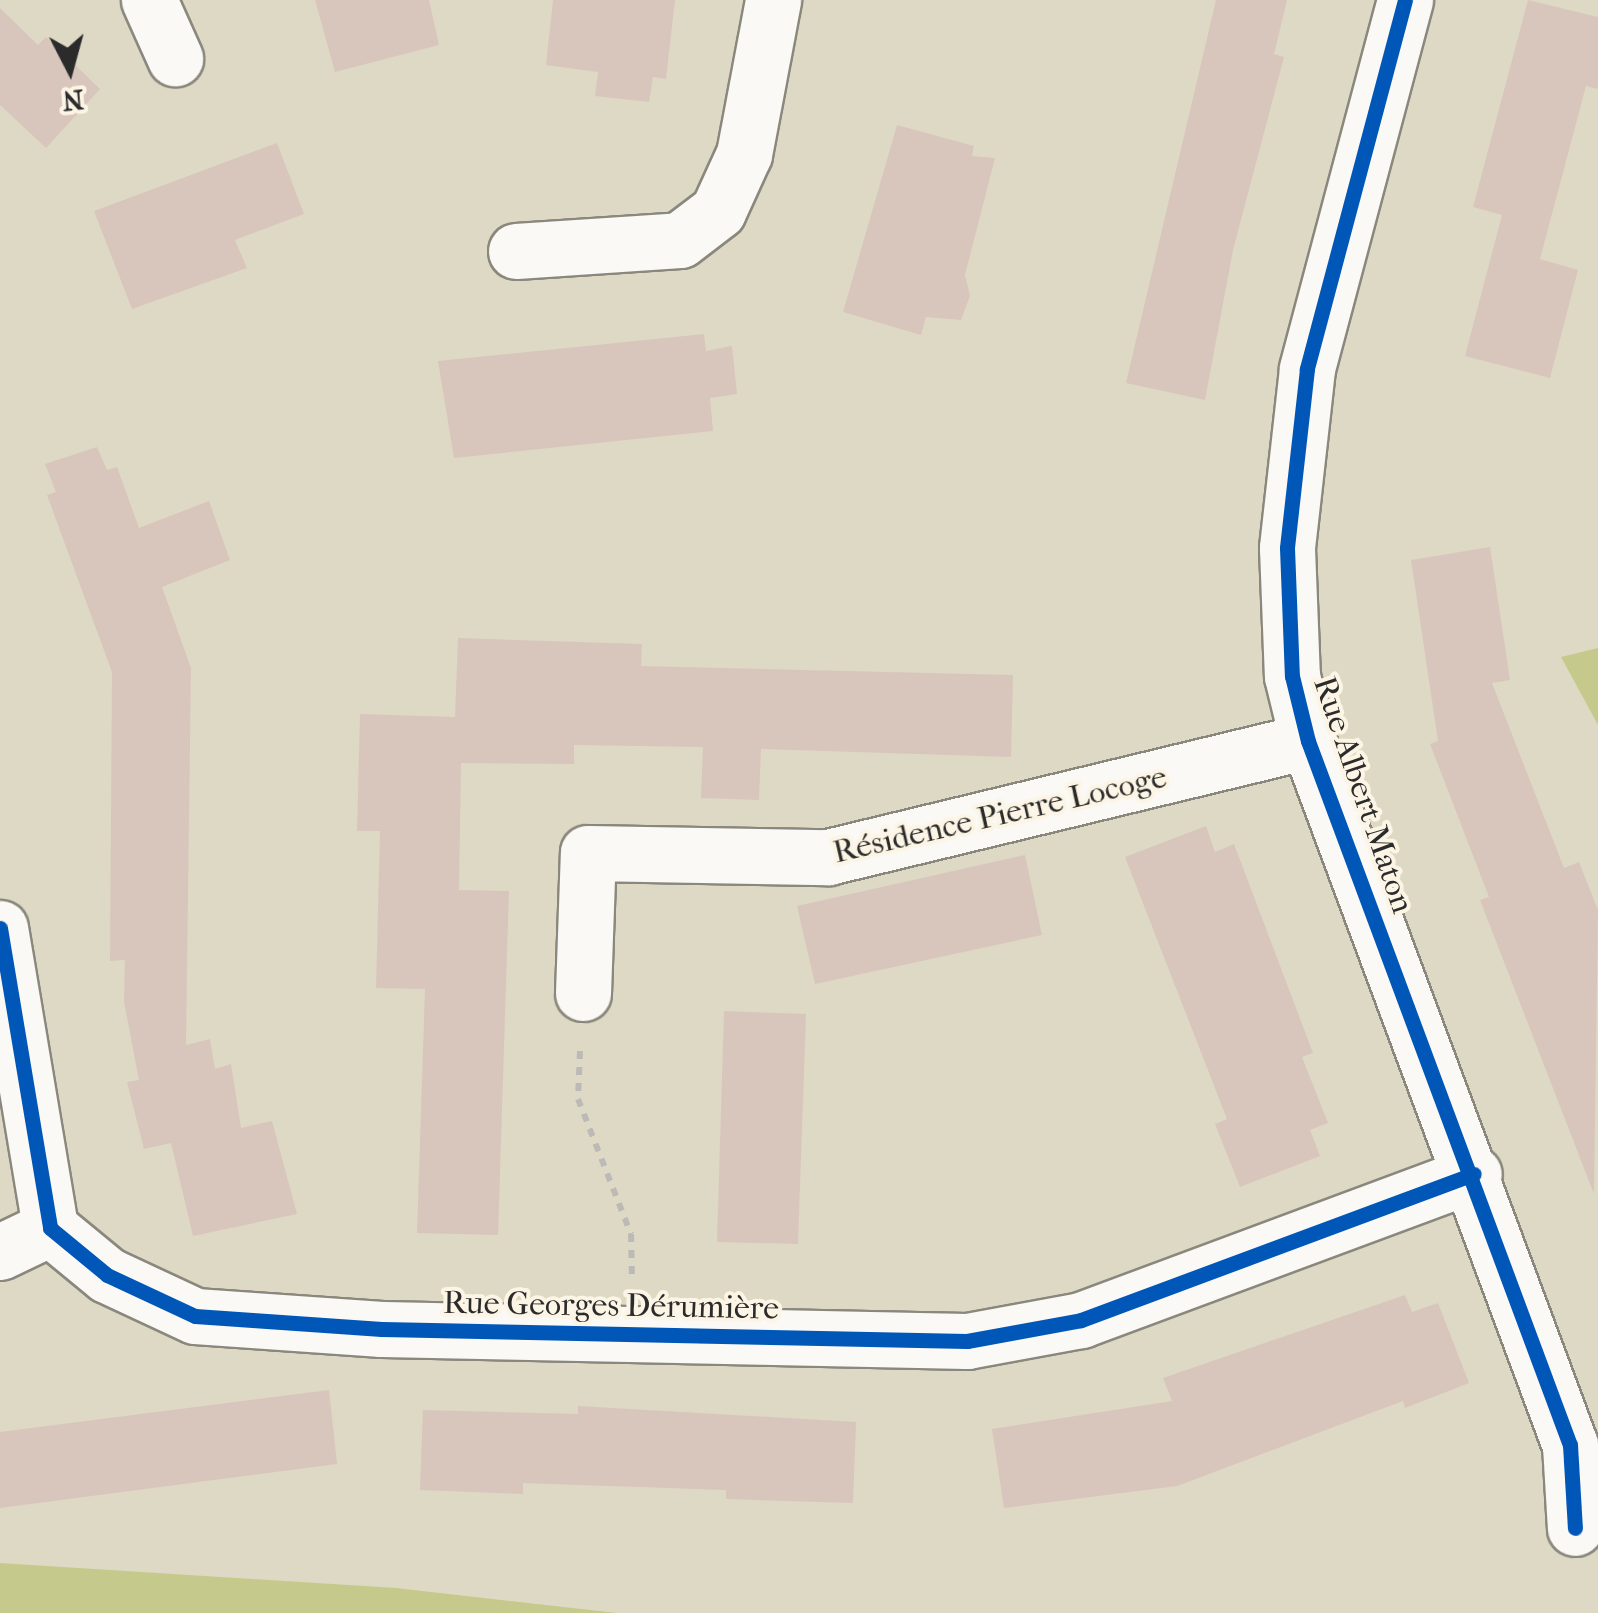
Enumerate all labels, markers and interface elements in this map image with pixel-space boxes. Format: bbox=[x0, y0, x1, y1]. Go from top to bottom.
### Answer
north arrow bbox=[20, 20, 120, 120]
text: N bbox=[61, 83, 85, 118]
street label: Rue Albert Maton bbox=[1305, 672, 1421, 918]
street label: Résidence Pierre Locoge bbox=[829, 758, 1171, 872]
street label: Rue Georges Dérumière bbox=[443, 1284, 779, 1328]

